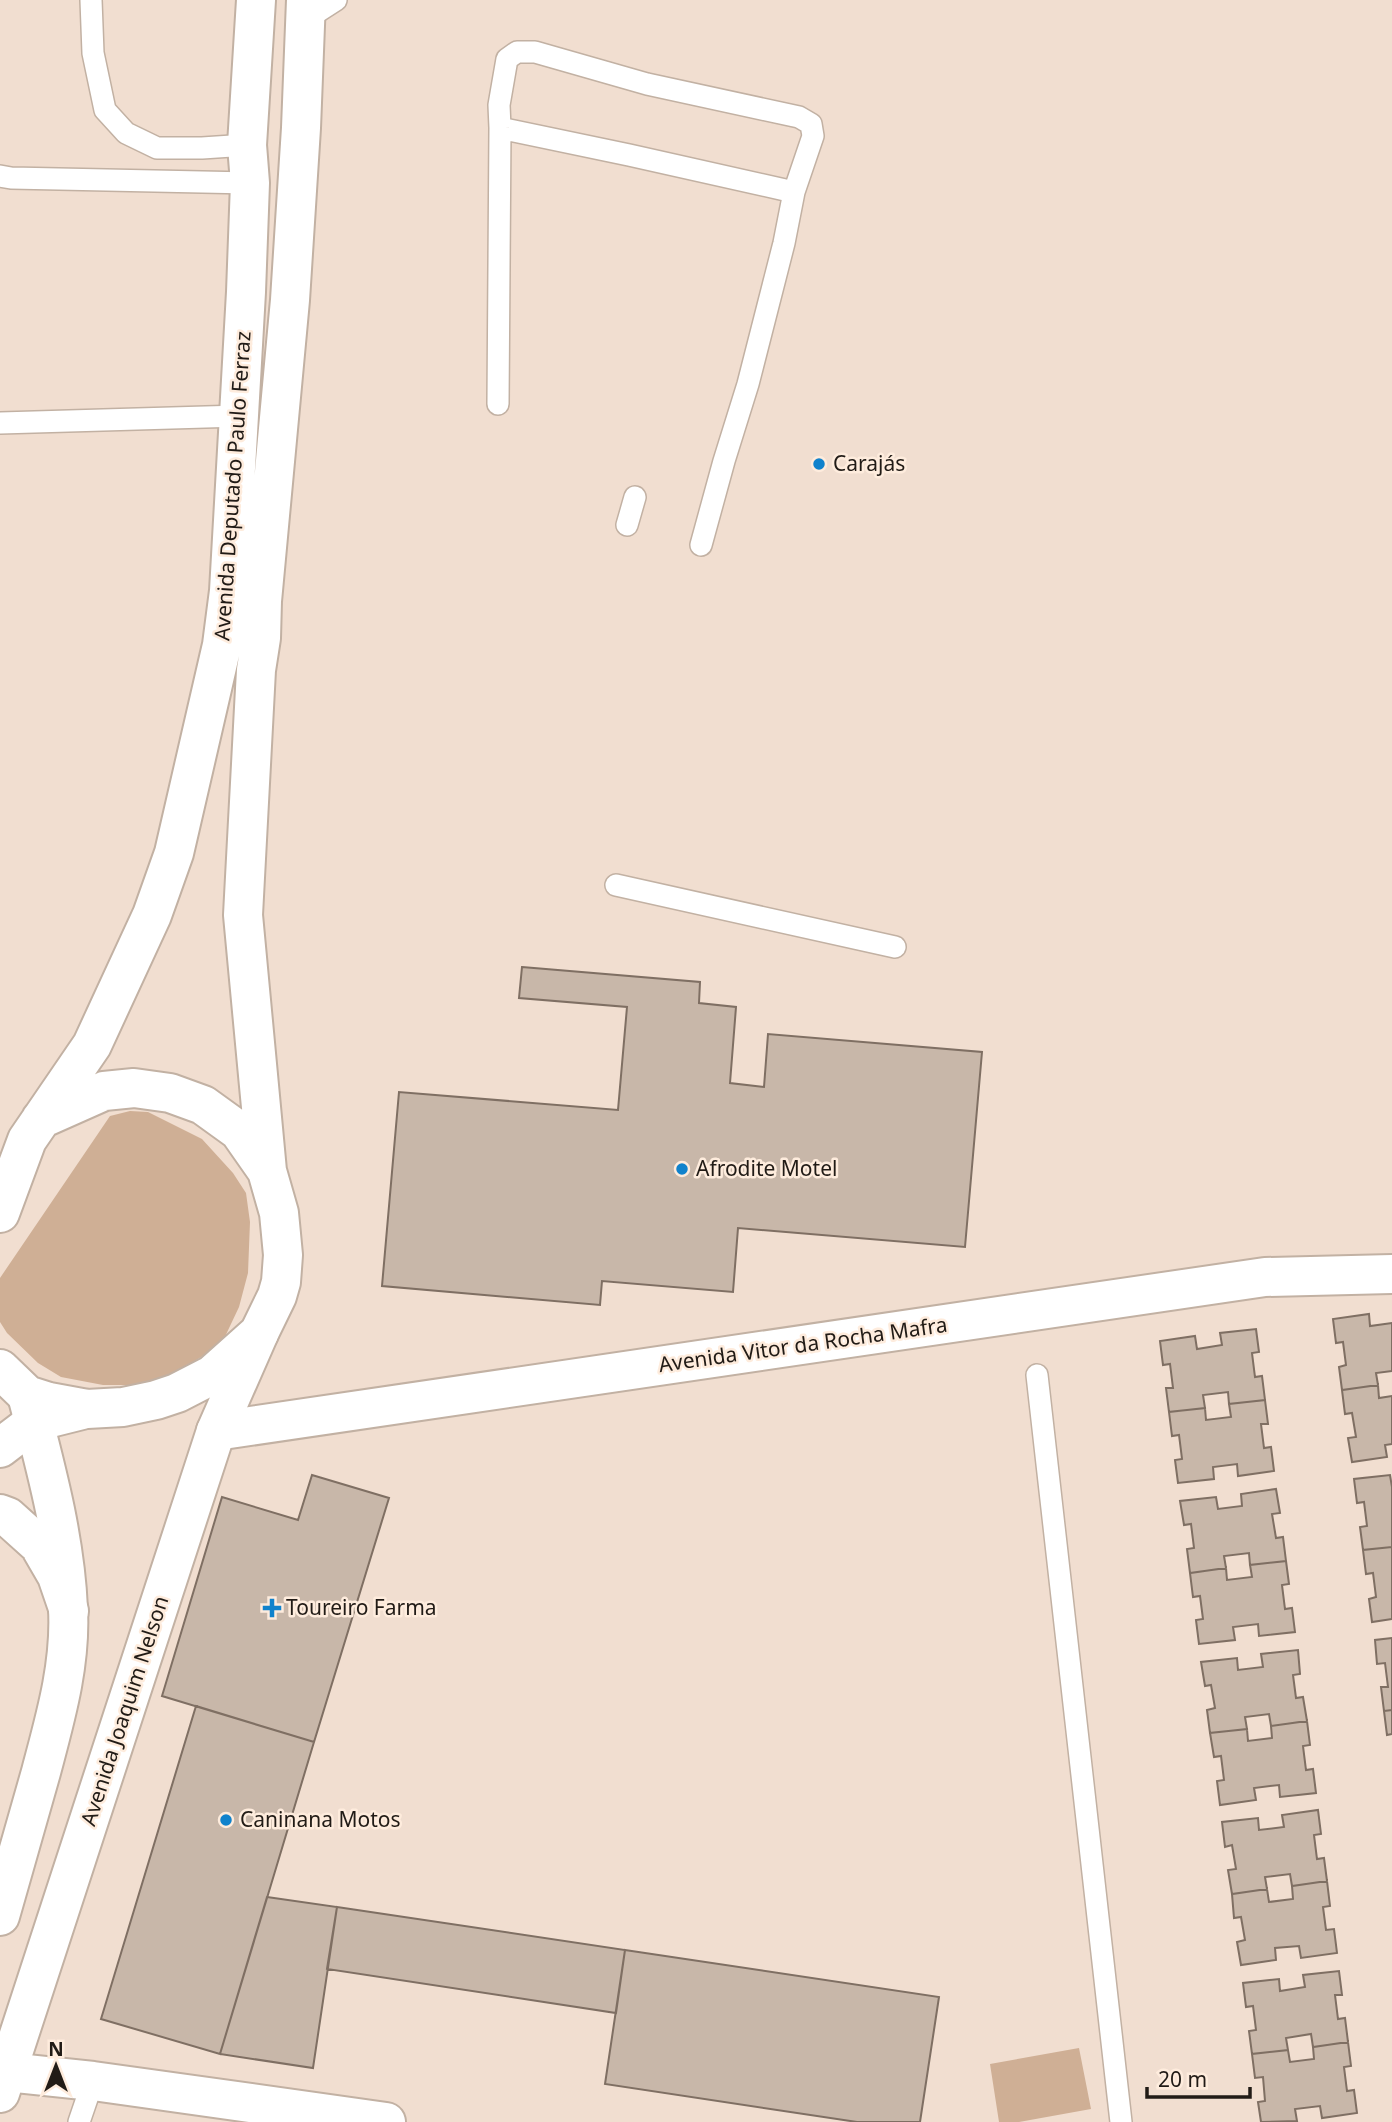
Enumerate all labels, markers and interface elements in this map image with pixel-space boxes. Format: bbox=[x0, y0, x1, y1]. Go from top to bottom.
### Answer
street label: Avenida Deputado Paulo Ferraz bbox=[207, 330, 257, 642]
place label: Carajás bbox=[833, 449, 905, 477]
marker: Carajás bbox=[811, 456, 827, 472]
place label: Afrodite Motel bbox=[696, 1154, 837, 1182]
marker: Afrodite Motel bbox=[674, 1161, 690, 1177]
street label: Avenida Vitor da Rocha Mafra bbox=[657, 1310, 949, 1378]
street label: Avenida Joaquim Nelson bbox=[74, 1592, 174, 1829]
place label: Toureiro Farma bbox=[286, 1593, 437, 1621]
marker: Toureiro Farma bbox=[264, 1600, 280, 1616]
place label: Caninana Motos bbox=[240, 1805, 401, 1833]
marker: Caninana Motos bbox=[218, 1812, 234, 1828]
north arrow bbox=[21, 2031, 91, 2101]
text: N bbox=[48, 2036, 64, 2062]
scale bar bbox=[1147, 2056, 1250, 2100]
text: 20 m bbox=[1158, 2065, 1207, 2093]

